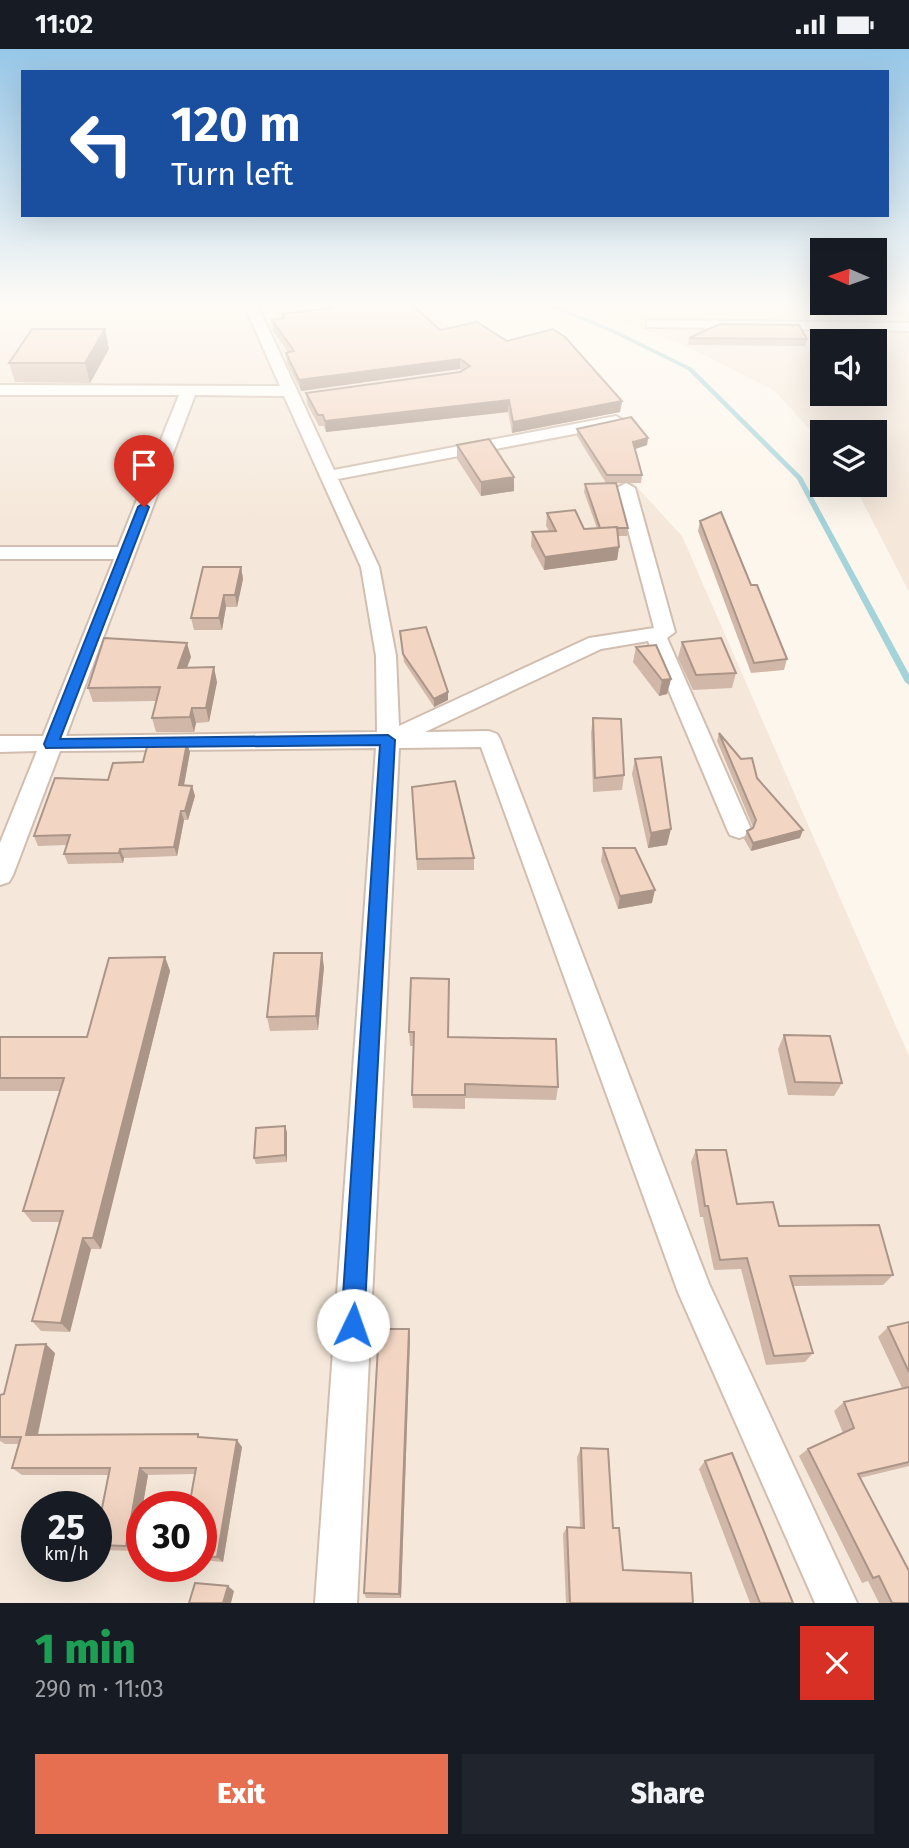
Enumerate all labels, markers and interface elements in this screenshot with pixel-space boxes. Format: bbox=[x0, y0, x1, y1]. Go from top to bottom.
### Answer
text: 11:02 bbox=[35, 9, 93, 40]
text: 120 m bbox=[171, 95, 301, 154]
icon: left bbox=[56, 98, 147, 189]
text: Turn left bbox=[171, 155, 293, 193]
north arrow bbox=[810, 238, 887, 315]
map controls bbox=[810, 238, 887, 497]
button: sound bbox=[810, 329, 887, 406]
button: layers bbox=[810, 420, 887, 497]
pin bbox=[114, 435, 174, 507]
icon: arrive bbox=[125, 446, 163, 484]
position arrow bbox=[316, 1288, 390, 1362]
speed limit sign: 30 bbox=[126, 1491, 217, 1582]
text: 25 bbox=[48, 1506, 85, 1548]
text: km/h bbox=[44, 1543, 89, 1565]
text: 1 min bbox=[35, 1624, 136, 1674]
button: close bbox=[800, 1626, 874, 1700]
text: 290 m · 11:03 bbox=[35, 1675, 164, 1703]
button: Exit bbox=[35, 1754, 448, 1834]
button: Share bbox=[462, 1754, 874, 1834]

